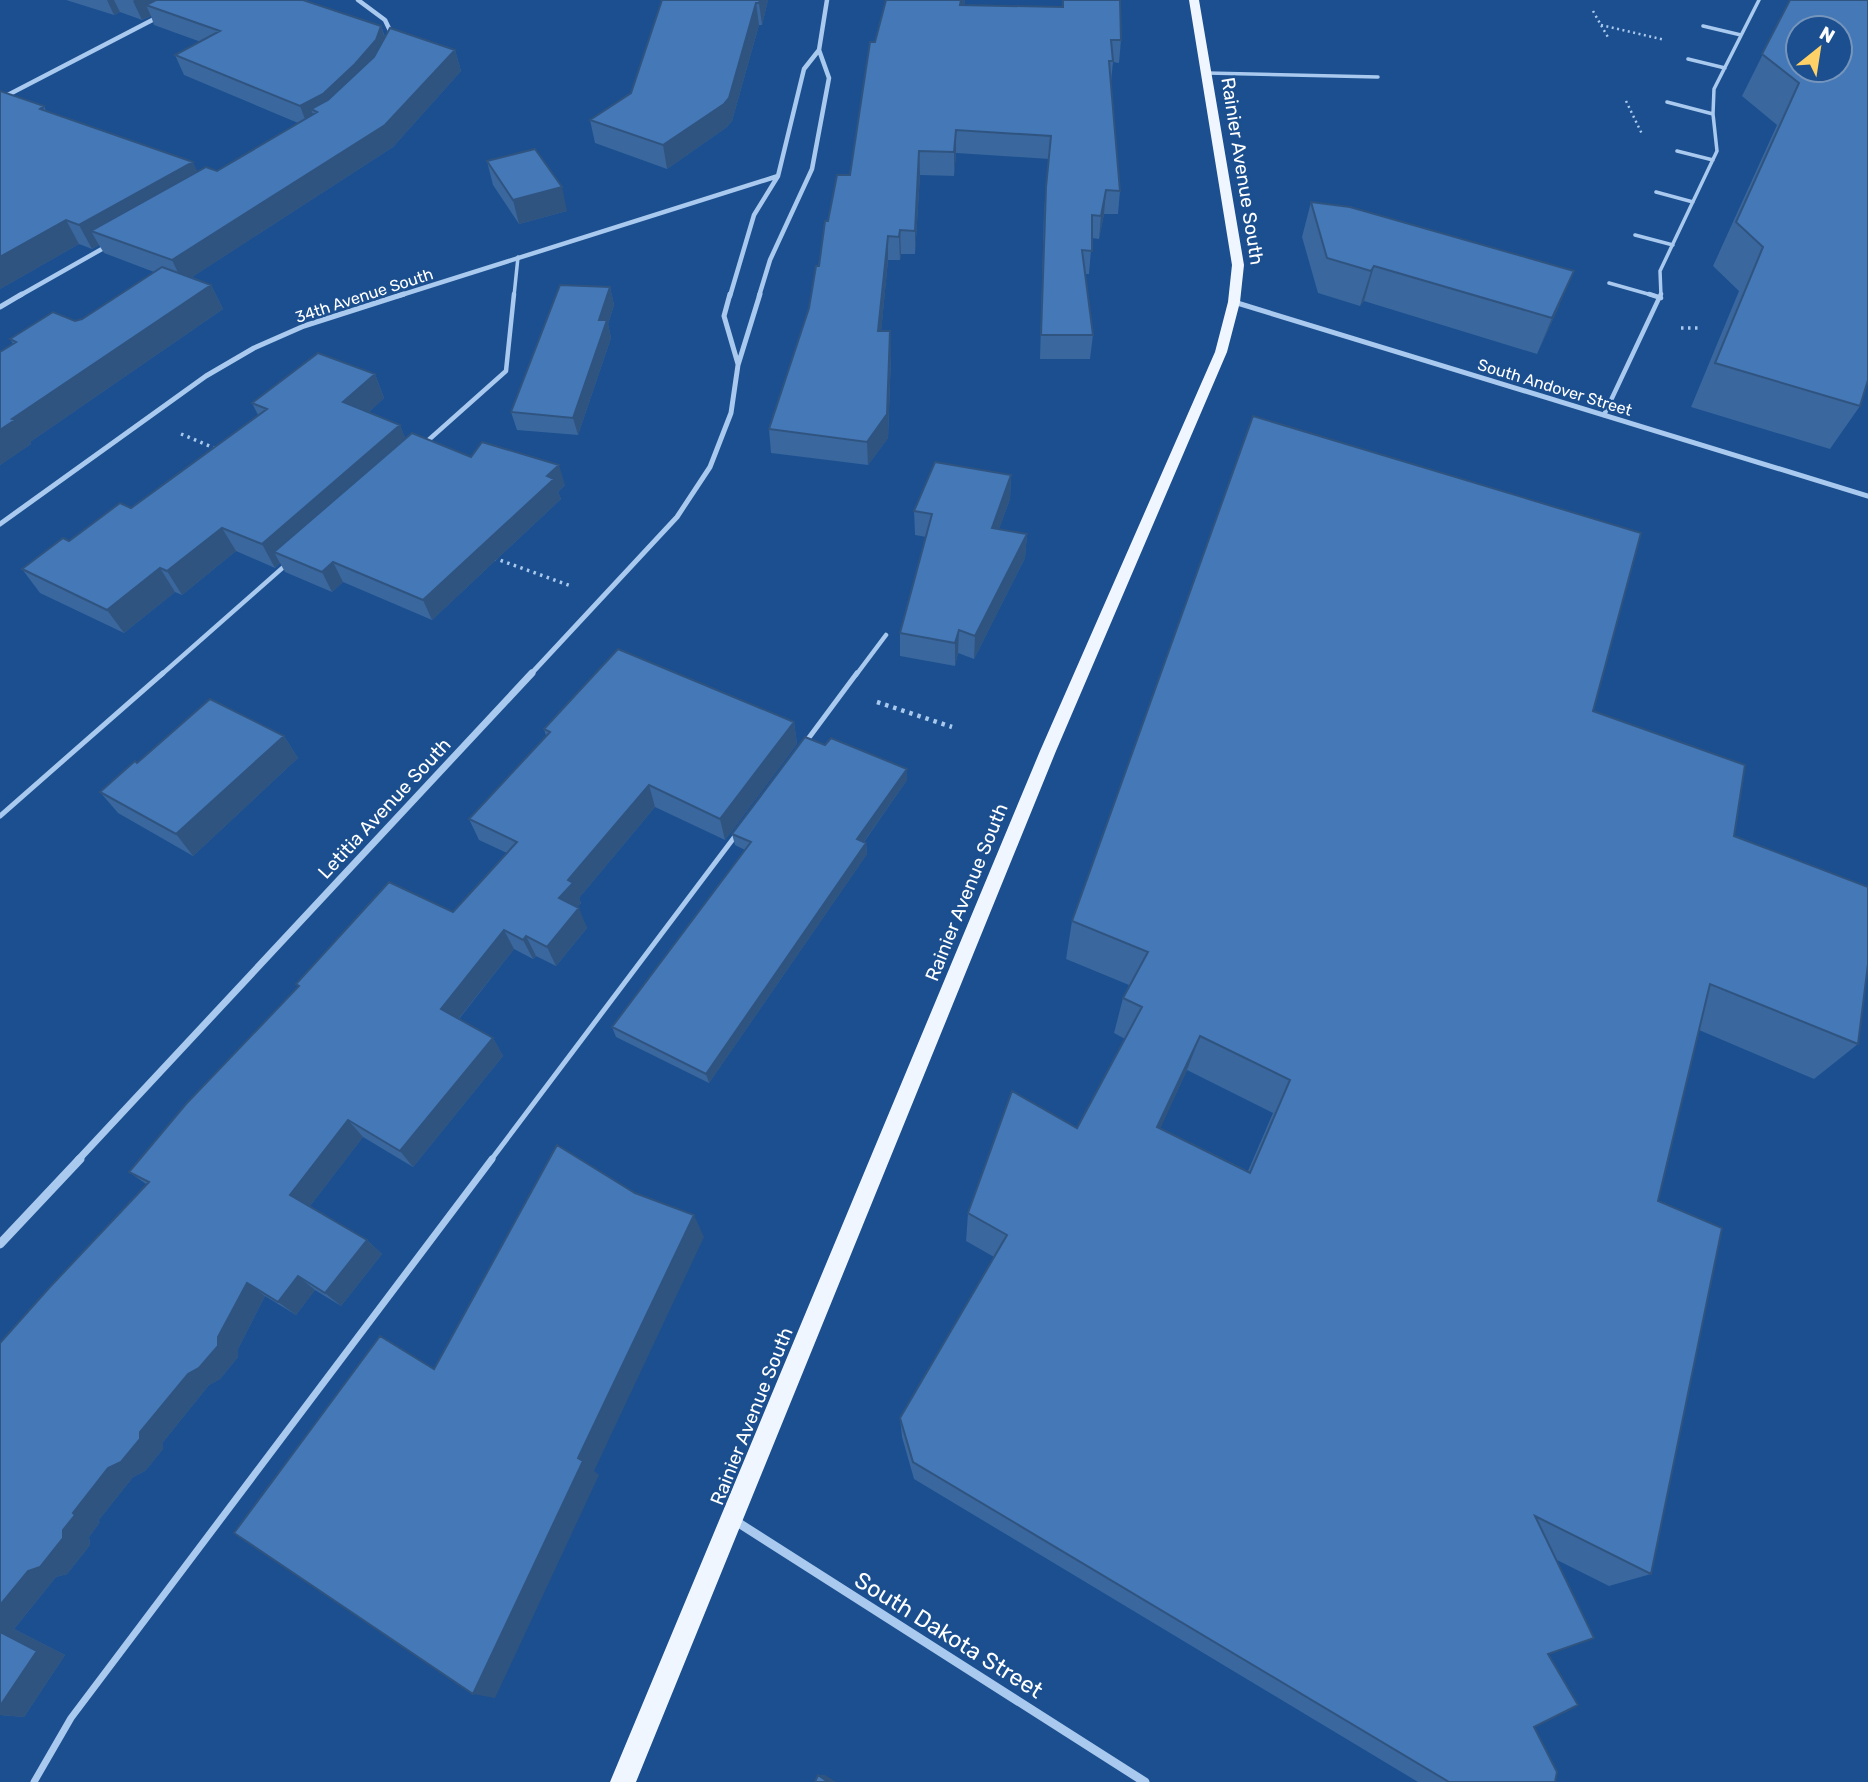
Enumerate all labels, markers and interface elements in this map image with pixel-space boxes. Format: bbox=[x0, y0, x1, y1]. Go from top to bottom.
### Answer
north arrow bbox=[1784, 14, 1854, 84]
text: N bbox=[1816, 21, 1839, 48]
street label: Rainier Avenue South bbox=[1216, 76, 1269, 267]
street label: 34th Avenue South bbox=[293, 264, 435, 327]
street label: South Andover Street bbox=[1475, 355, 1634, 420]
street label: Letitia Avenue South bbox=[313, 733, 456, 884]
street label: Rainier Avenue South bbox=[920, 800, 1013, 984]
street label: Rainier Avenue South bbox=[705, 1324, 798, 1508]
street label: South Dakota Street bbox=[850, 1566, 1048, 1704]

